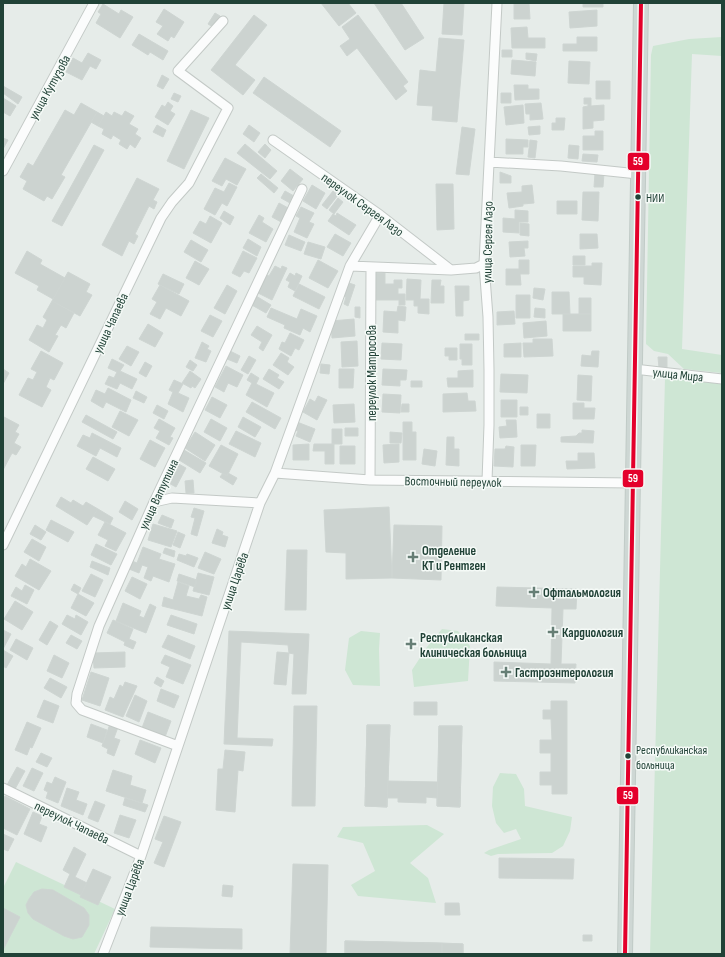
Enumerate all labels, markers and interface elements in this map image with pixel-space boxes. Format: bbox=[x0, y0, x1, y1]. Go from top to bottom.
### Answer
street label: улица Кутузова bbox=[25, 52, 74, 123]
line badge: 59 bbox=[627, 152, 650, 171]
text: 59 bbox=[633, 155, 643, 168]
street label: переулок Сергея Лазо bbox=[318, 170, 407, 240]
place label: НИИ bbox=[646, 191, 664, 206]
marker: НИИ bbox=[633, 192, 643, 202]
street label: улица Сергея Лазо bbox=[479, 201, 497, 283]
street label: улица Чапаева bbox=[90, 291, 132, 356]
street label: переулок Матросова bbox=[364, 325, 380, 421]
street label: улица Мира bbox=[652, 364, 704, 386]
street label: улица Ватутина bbox=[136, 457, 182, 532]
line badge: 59 bbox=[622, 469, 644, 488]
text: 59 bbox=[628, 472, 638, 485]
street label: Восточный переулок bbox=[404, 473, 502, 491]
place label: Отделение КТ и Рентген bbox=[422, 543, 486, 574]
street label: улица Царёва bbox=[218, 550, 252, 612]
marker: Отделение КТ и Рентген bbox=[407, 551, 419, 563]
place label: Офтальмология bbox=[543, 585, 621, 601]
marker: Офтальмология bbox=[528, 586, 540, 598]
place label: Кардиология bbox=[562, 625, 623, 641]
marker: Кардиология bbox=[547, 626, 559, 638]
place label: Республиканская клиническая больница bbox=[420, 630, 527, 661]
marker: Республиканская клиническая больница bbox=[405, 638, 417, 650]
place label: Гастроэнтерология bbox=[515, 665, 613, 681]
marker: Гастроэнтерология bbox=[500, 666, 512, 678]
place label: Республиканская больница bbox=[636, 743, 707, 773]
marker: Республиканская больница bbox=[623, 751, 633, 761]
line badge: 59 bbox=[616, 786, 639, 805]
text: 59 bbox=[623, 789, 633, 802]
street label: переулок Чапаева bbox=[32, 798, 111, 848]
street label: улица Царёва bbox=[112, 856, 148, 918]

